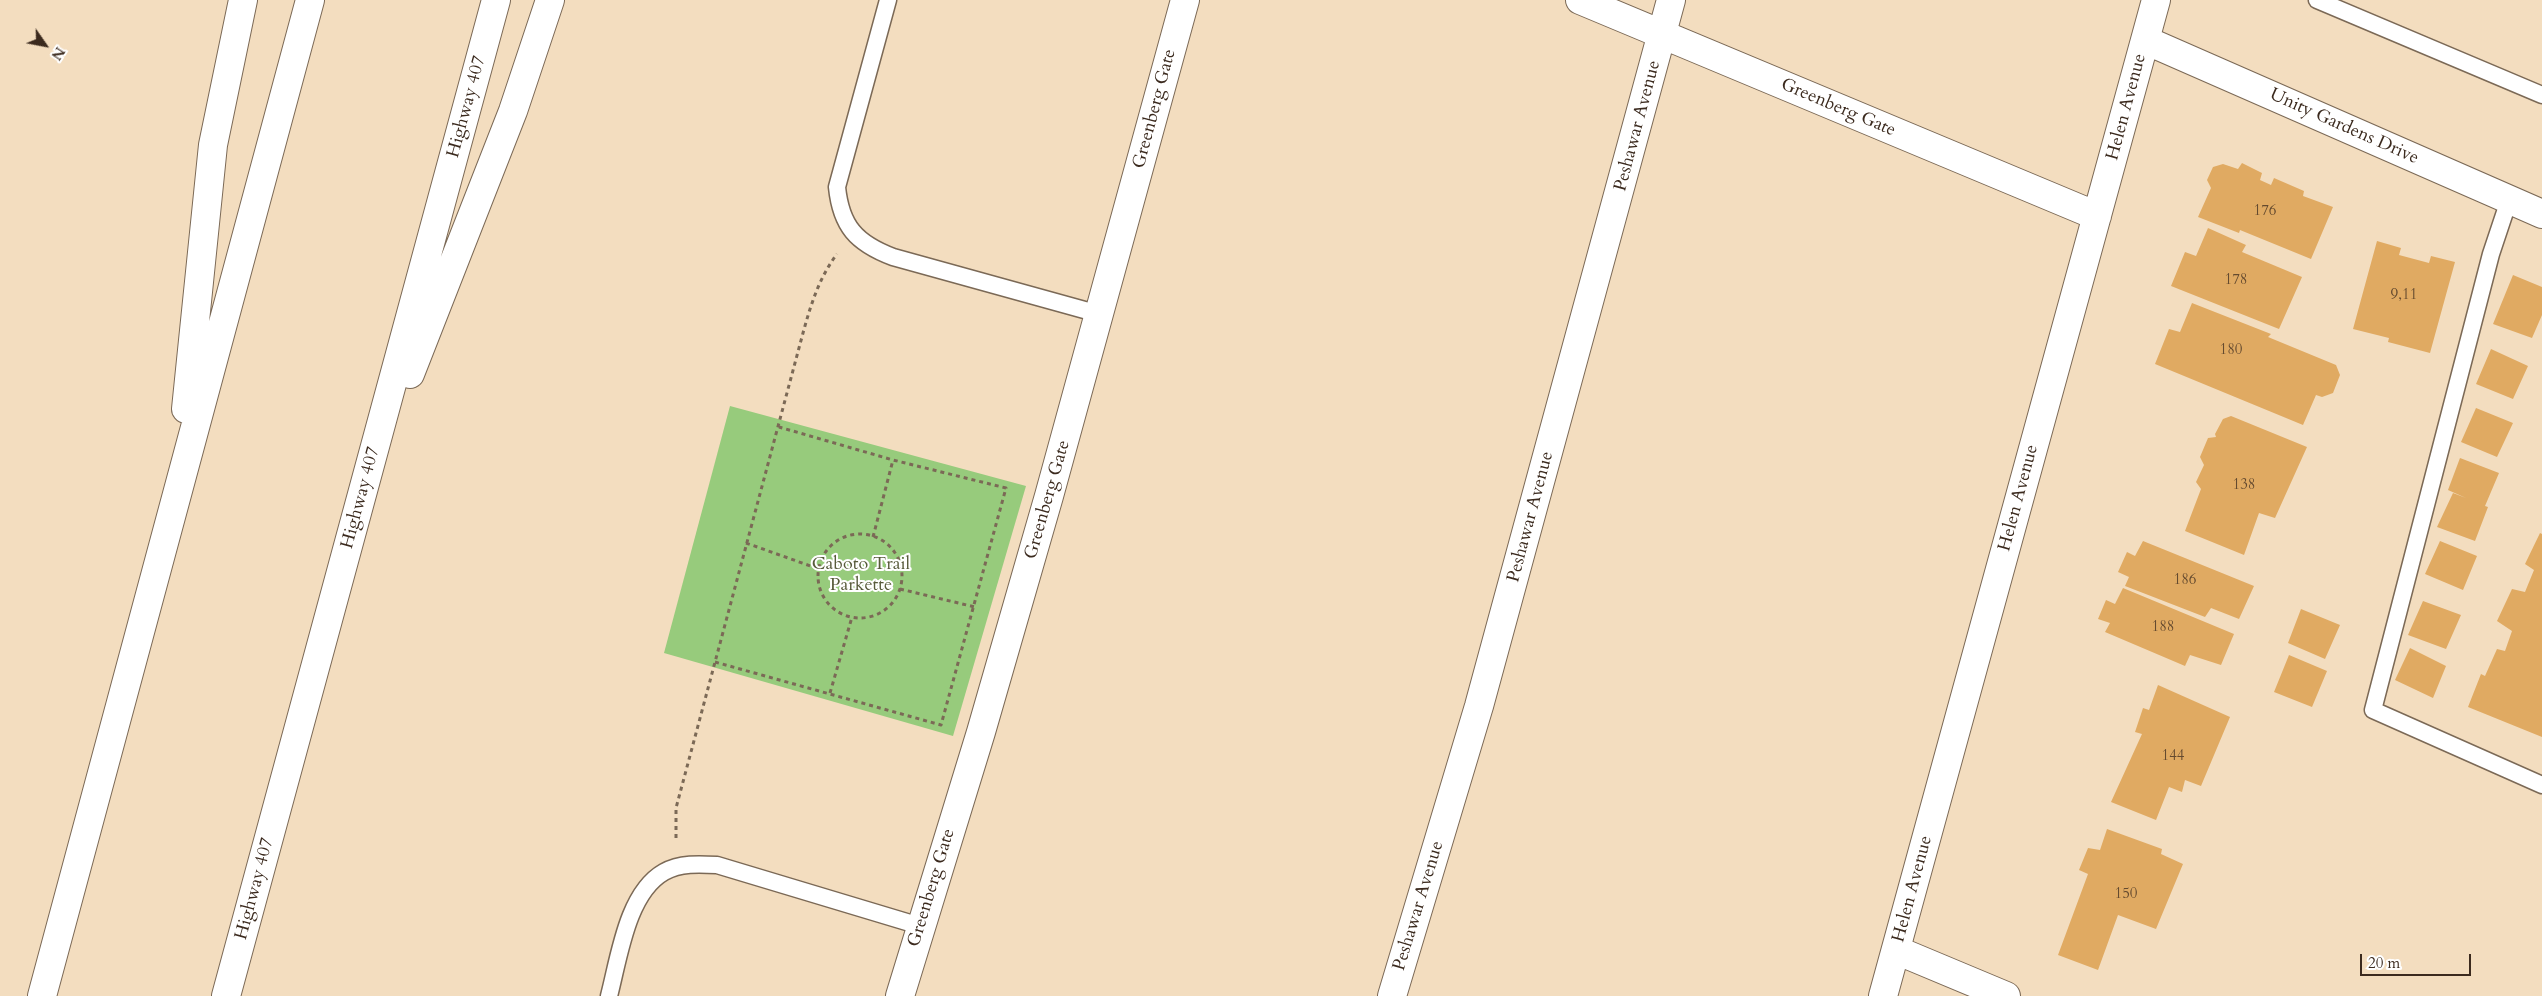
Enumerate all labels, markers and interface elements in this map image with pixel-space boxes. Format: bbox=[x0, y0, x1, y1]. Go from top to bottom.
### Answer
north arrow bbox=[20, 20, 70, 70]
text: N bbox=[47, 43, 69, 64]
street label: Greenberg Gate bbox=[1129, 47, 1181, 171]
street label: Helen Avenue bbox=[2102, 51, 2152, 163]
street label: Highway 407 bbox=[443, 54, 491, 160]
street label: Peshawar Avenue bbox=[1610, 58, 1666, 194]
street label: Greenberg Gate bbox=[1777, 74, 1899, 142]
street label: Unity Gardens Drive bbox=[2266, 84, 2422, 170]
house number: 176 bbox=[2253, 203, 2277, 221]
house number: 178 bbox=[2224, 272, 2248, 290]
house number: 9,11 bbox=[2391, 287, 2417, 305]
house number: 180 bbox=[2219, 342, 2243, 360]
street label: Greenberg Gate bbox=[1021, 438, 1075, 562]
street label: Helen Avenue bbox=[1994, 442, 2044, 554]
street label: Highway 407 bbox=[337, 445, 385, 551]
street label: Peshawar Avenue bbox=[1503, 449, 1559, 585]
house number: 138 bbox=[2232, 477, 2256, 495]
park label: Caboto Trail Parkette bbox=[812, 554, 910, 596]
house number: 186 bbox=[2173, 572, 2197, 590]
house number: 188 bbox=[2151, 619, 2175, 637]
house number: 144 bbox=[2161, 748, 2185, 766]
street label: Greenberg Gate bbox=[904, 826, 960, 950]
street label: Helen Avenue bbox=[1888, 833, 1938, 945]
street label: Highway 407 bbox=[231, 836, 279, 942]
street label: Peshawar Avenue bbox=[1389, 839, 1449, 973]
house number: 150 bbox=[2114, 886, 2138, 904]
scale bar bbox=[2362, 944, 2473, 976]
text: 20 m bbox=[2368, 953, 2400, 973]

